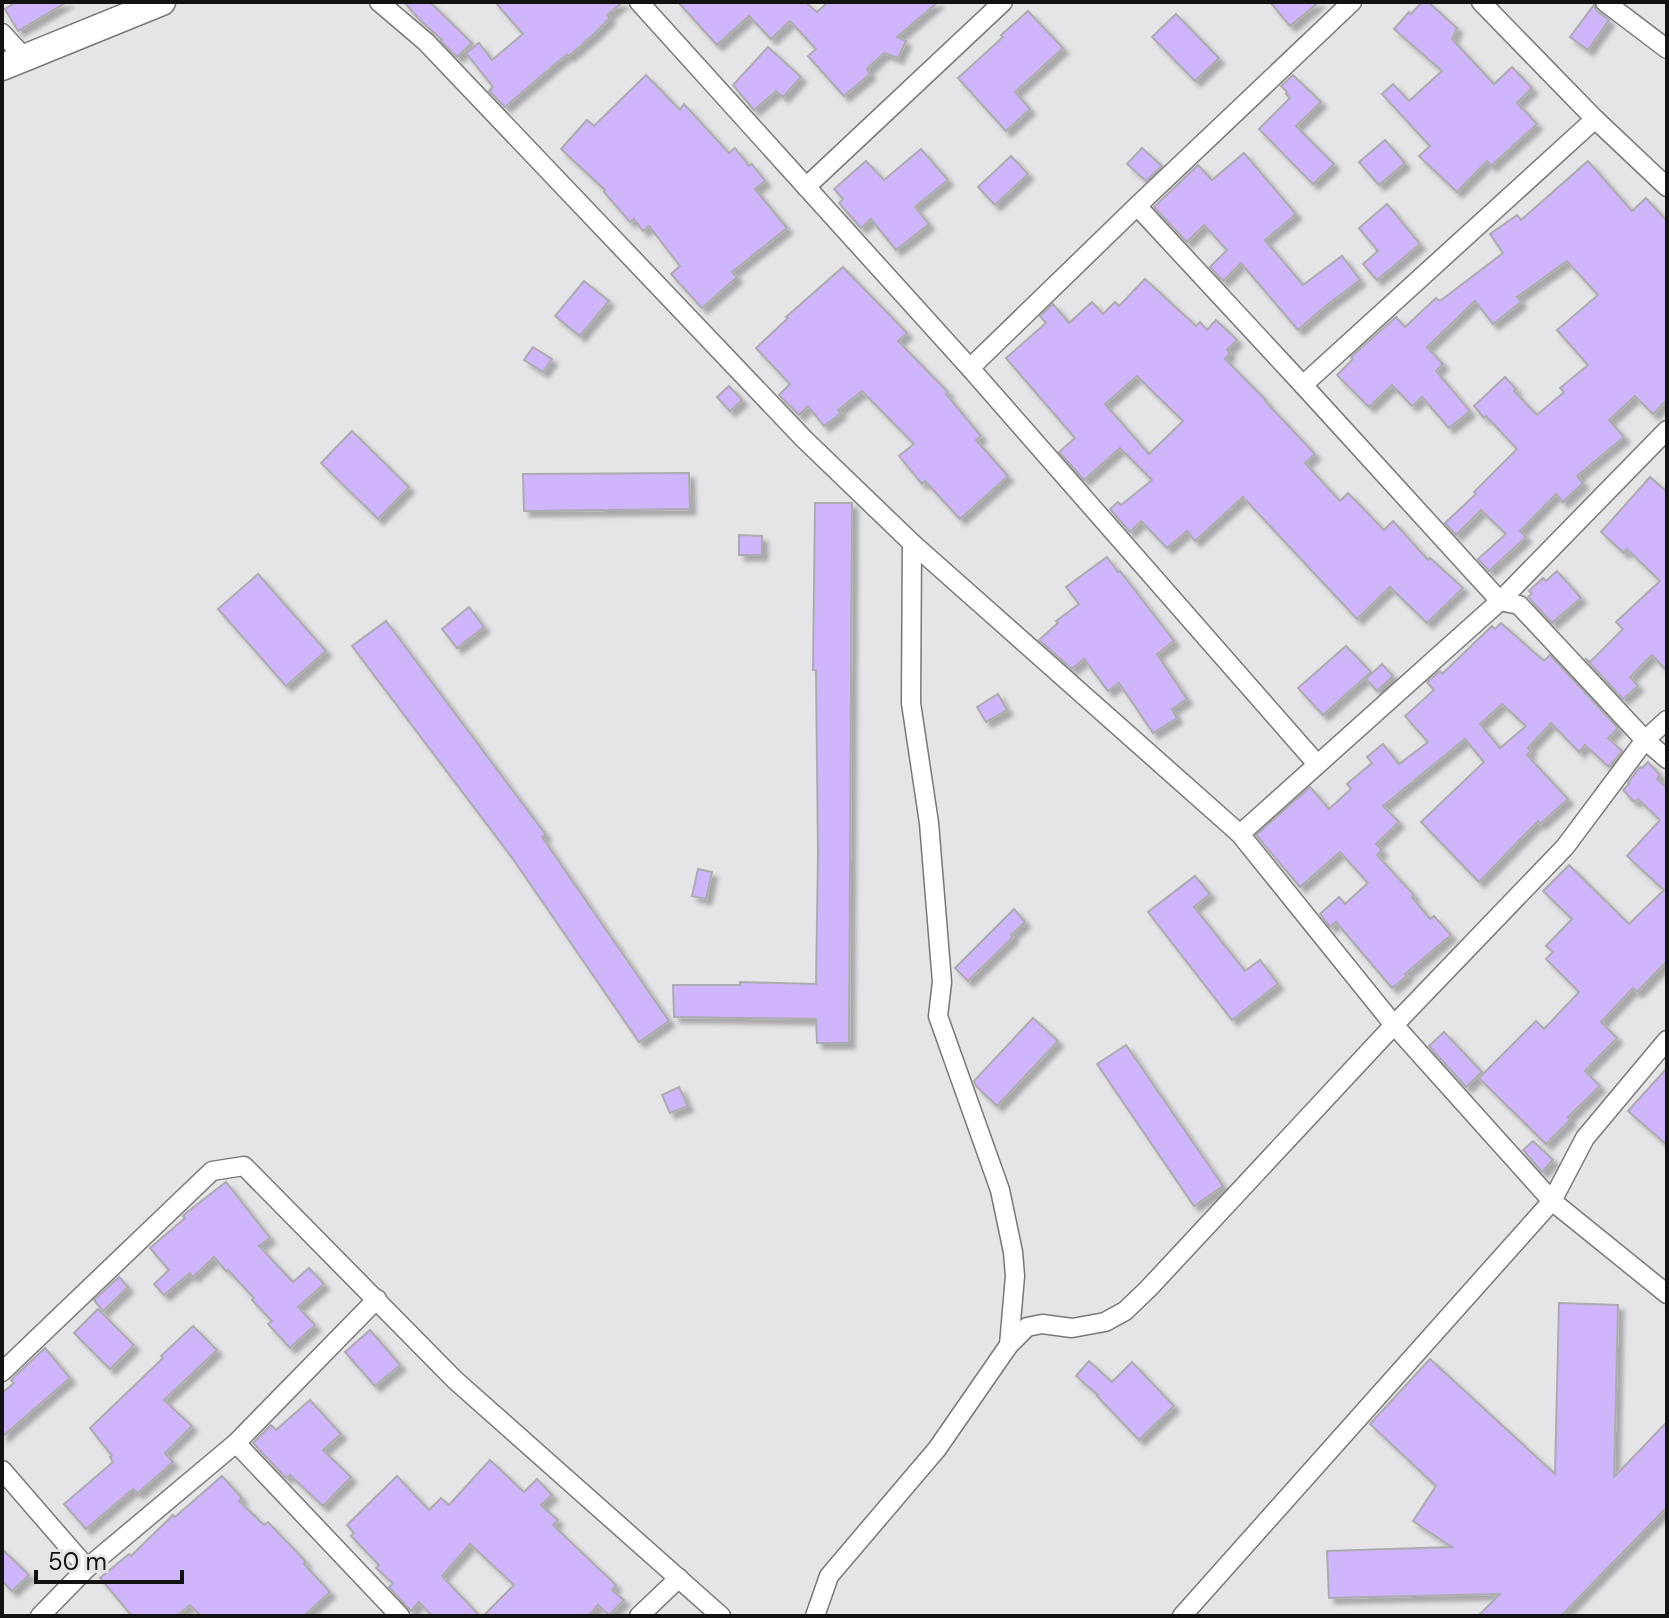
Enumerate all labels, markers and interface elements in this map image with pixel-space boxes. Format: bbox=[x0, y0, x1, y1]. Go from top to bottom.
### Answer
scale bar bbox=[36, 1534, 182, 1584]
text: 50 m bbox=[48, 1546, 107, 1577]

